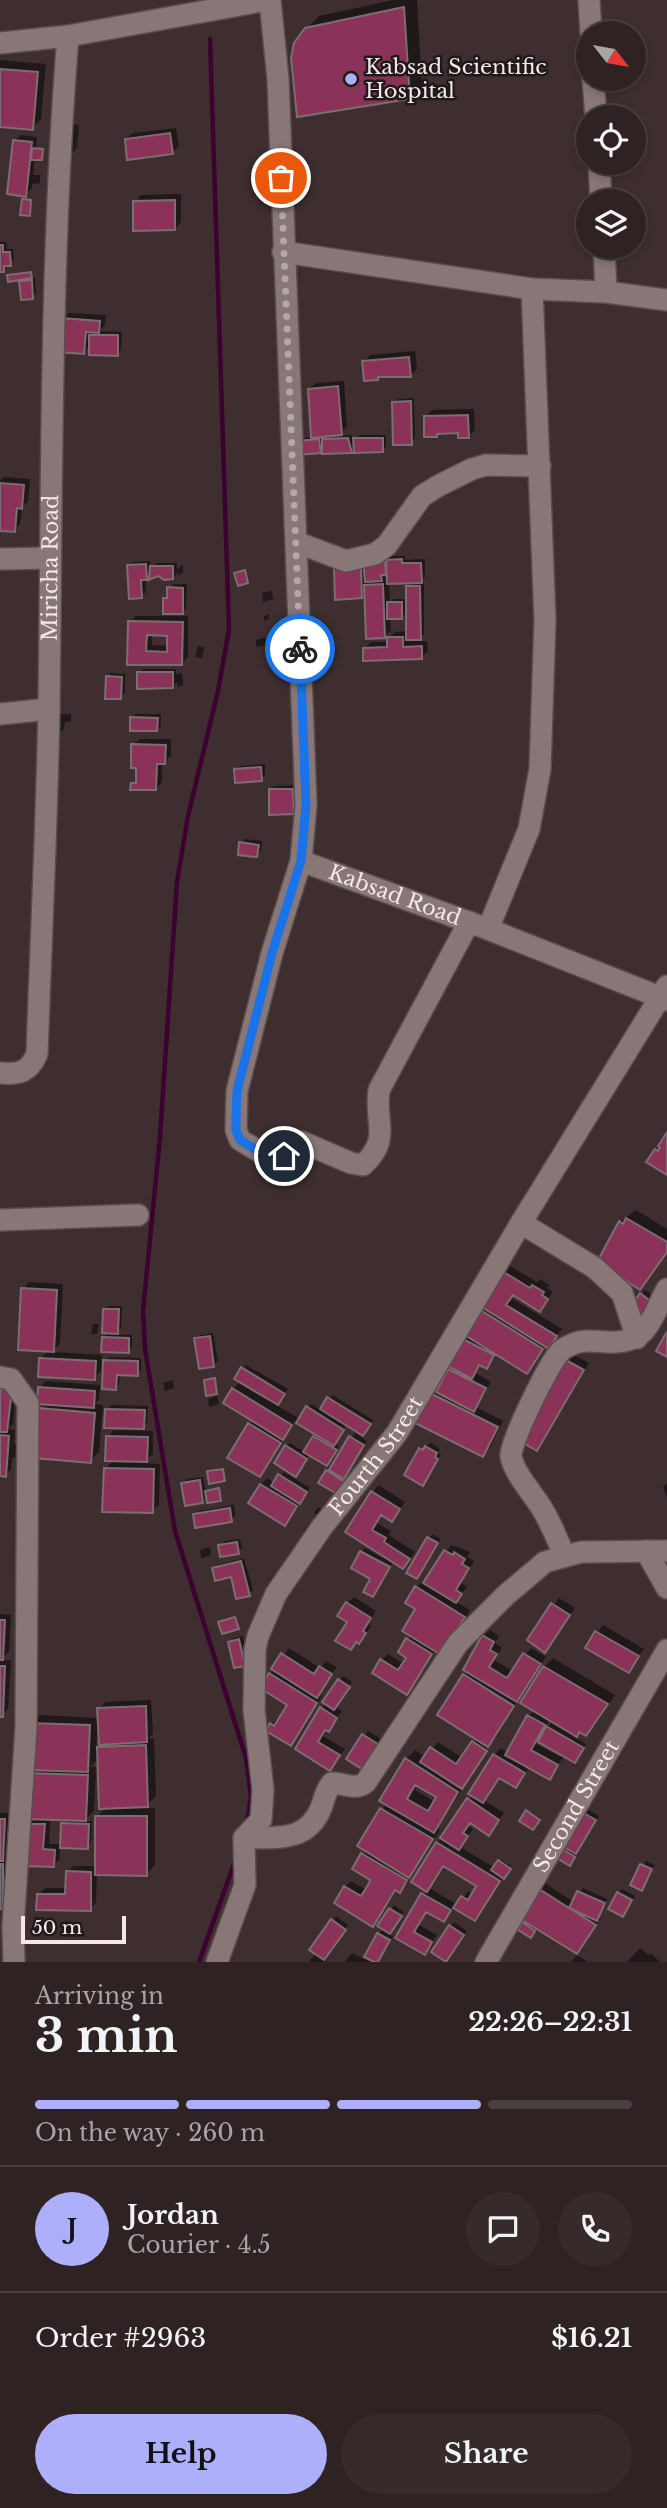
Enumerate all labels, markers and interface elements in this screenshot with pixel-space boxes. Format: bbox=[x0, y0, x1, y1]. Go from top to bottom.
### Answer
north arrow bbox=[576, 21, 646, 91]
map controls bbox=[576, 21, 646, 259]
place label: Kabsad Scientific Hospital bbox=[365, 54, 547, 104]
marker: Kabsad Scientific Hospital bbox=[343, 71, 359, 87]
button: locate bbox=[576, 105, 646, 175]
pin bbox=[251, 148, 311, 208]
icon: bag bbox=[262, 159, 300, 197]
button: layers bbox=[576, 189, 646, 259]
street label: Miricha Road bbox=[37, 495, 64, 641]
courier bbox=[265, 614, 335, 684]
icon: bike bbox=[281, 630, 319, 668]
street label: Kabsad Road bbox=[325, 859, 465, 931]
pin bbox=[254, 1126, 314, 1186]
icon: home bbox=[265, 1137, 303, 1175]
street label: Fourth Street bbox=[323, 1391, 429, 1521]
street label: Second Street bbox=[528, 1735, 625, 1877]
scale bar bbox=[21, 1913, 126, 1945]
text: 50 m bbox=[32, 1916, 82, 1939]
text: Arriving in bbox=[35, 1982, 164, 2010]
text: 22:26–22:31 bbox=[468, 2006, 632, 2038]
text: 3 min bbox=[35, 2007, 177, 2064]
text: On the way · 260 m bbox=[35, 2119, 265, 2147]
button: chat bbox=[466, 2192, 540, 2266]
button: phone bbox=[558, 2192, 632, 2266]
text: Jordan bbox=[127, 2199, 219, 2231]
text: J bbox=[67, 2213, 77, 2245]
text: Courier · 4.5 bbox=[127, 2231, 271, 2259]
text: Order #2963 bbox=[35, 2322, 206, 2354]
text: $16.21 bbox=[551, 2322, 632, 2354]
button: Help bbox=[35, 2414, 327, 2494]
button: Share bbox=[341, 2414, 632, 2494]

